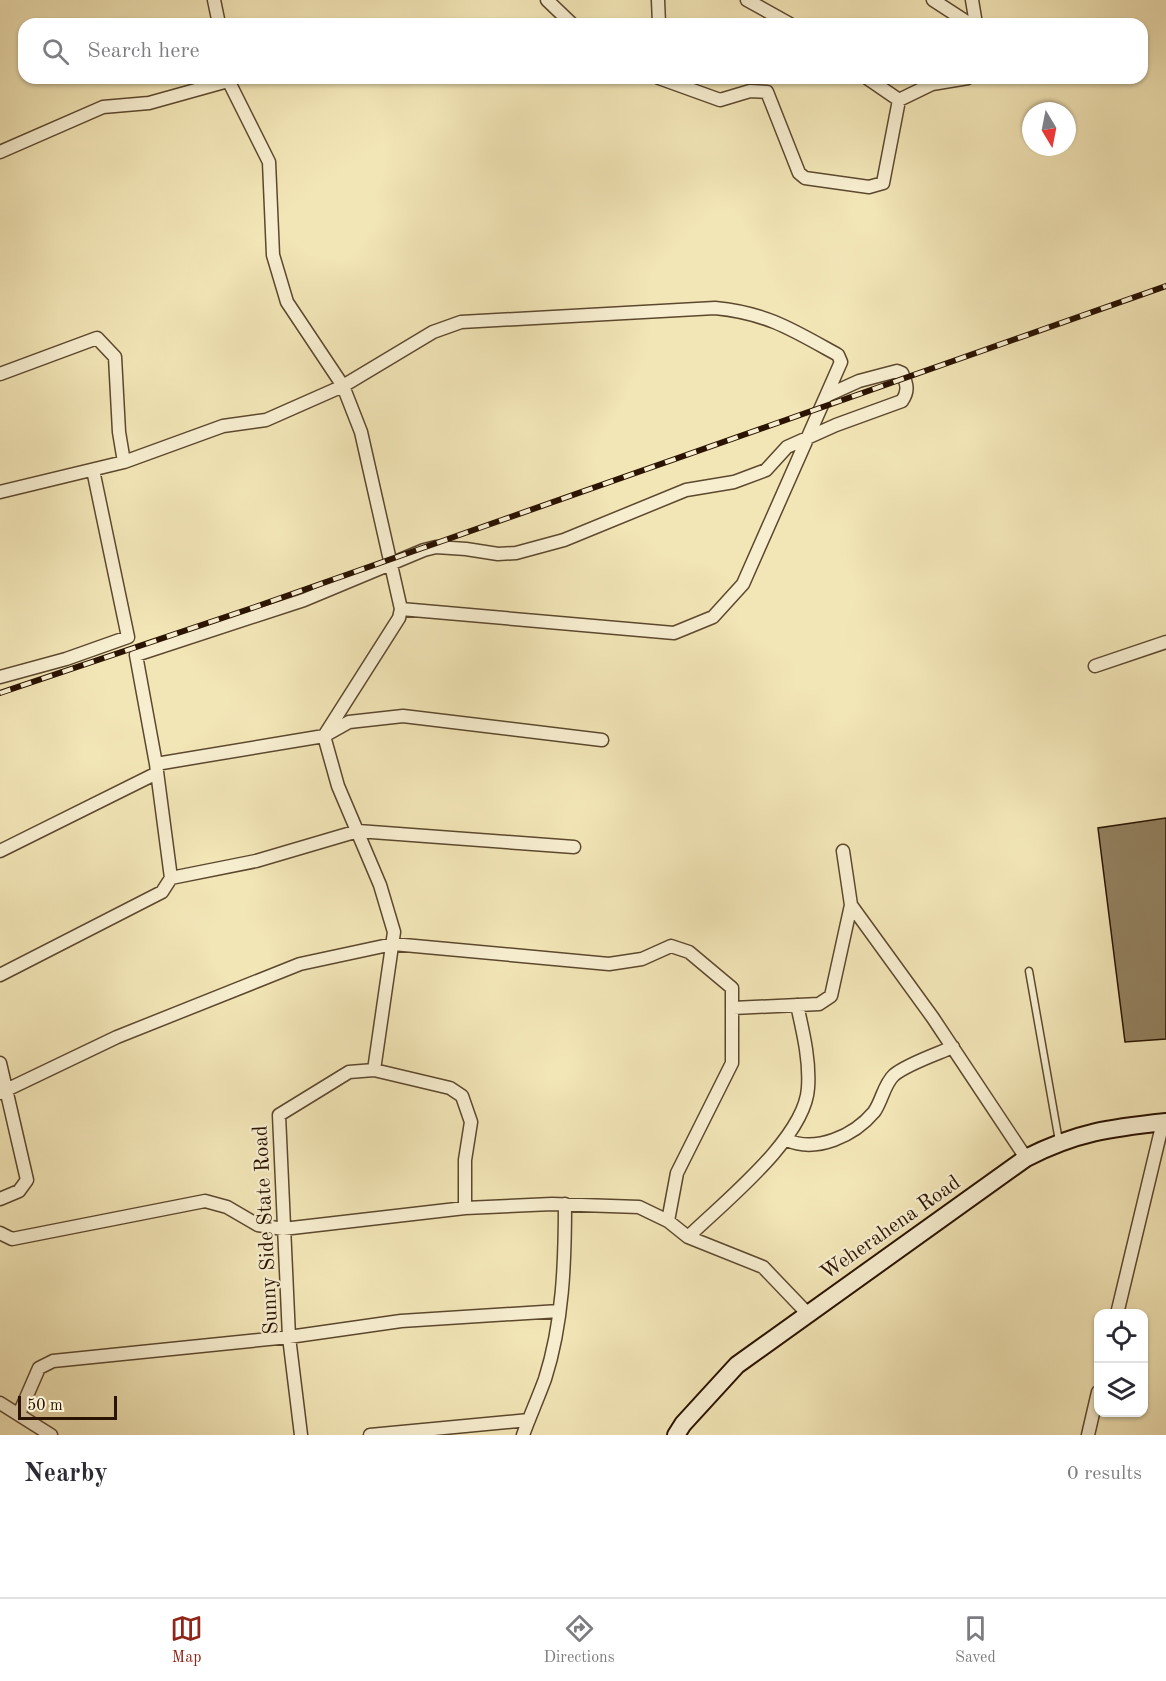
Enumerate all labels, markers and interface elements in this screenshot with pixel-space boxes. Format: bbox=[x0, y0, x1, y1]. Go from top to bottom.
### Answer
search box bbox=[18, 18, 1148, 84]
icon: search bbox=[39, 35, 72, 68]
text: Search here bbox=[87, 40, 200, 62]
north arrow bbox=[1022, 102, 1076, 156]
street label: Sunny Side State Road bbox=[251, 1125, 282, 1335]
street label: Weherahena Road bbox=[817, 1172, 965, 1284]
map controls bbox=[1094, 1309, 1148, 1417]
button: locate bbox=[1094, 1309, 1148, 1363]
button: layers bbox=[1094, 1363, 1148, 1417]
scale bar bbox=[18, 1393, 117, 1420]
text: 50 m bbox=[27, 1398, 63, 1414]
text: Nearby bbox=[24, 1461, 108, 1487]
text: 0 results bbox=[1067, 1464, 1142, 1484]
tab: Map bbox=[170, 1612, 203, 1668]
tab: Directions bbox=[544, 1612, 615, 1668]
tab: Saved bbox=[955, 1612, 996, 1668]

